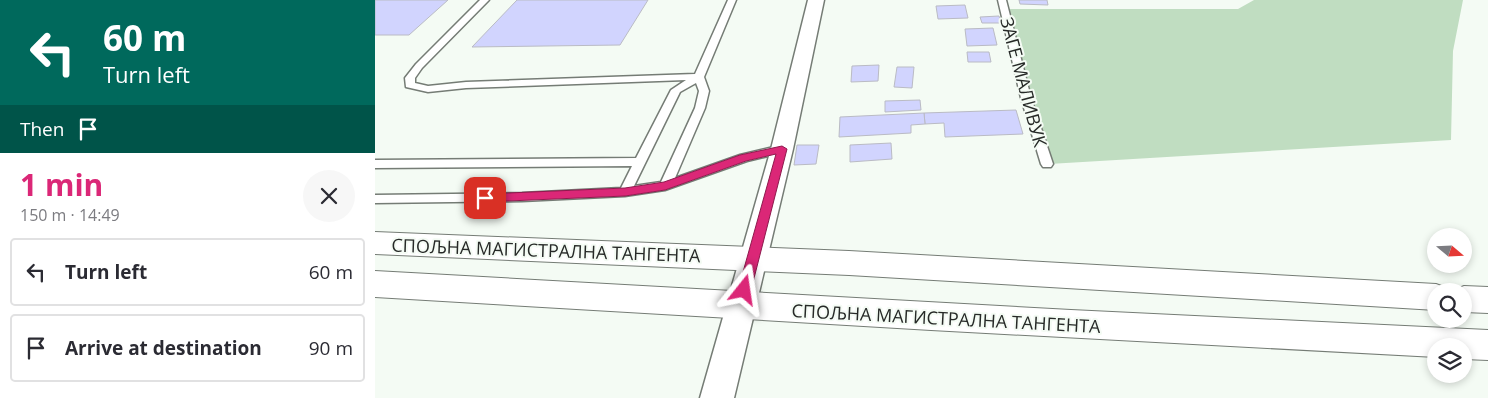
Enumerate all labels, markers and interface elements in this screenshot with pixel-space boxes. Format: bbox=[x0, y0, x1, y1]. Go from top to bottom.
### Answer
text: 60 m bbox=[103, 14, 186, 61]
street label: ЗАГЕ МАЛИВУК bbox=[995, 14, 1053, 150]
icon: left bbox=[20, 20, 85, 85]
text: Turn left bbox=[103, 59, 190, 89]
icon: arrive bbox=[74, 115, 102, 143]
text: Then bbox=[20, 116, 64, 142]
text: 1 min bbox=[20, 164, 103, 205]
button: close bbox=[303, 170, 355, 222]
pin bbox=[464, 177, 506, 219]
icon: arrive bbox=[471, 184, 499, 212]
text: 150 m · 14:49 bbox=[20, 204, 120, 226]
north arrow bbox=[1427, 228, 1473, 272]
map controls bbox=[1427, 228, 1472, 383]
street label: СПОЉНА МАГИСТРАЛНА ТАНГЕНТА bbox=[391, 233, 702, 267]
icon: left bbox=[22, 258, 50, 286]
text: Turn left bbox=[65, 259, 147, 285]
text: 60 m bbox=[309, 259, 353, 285]
position arrow bbox=[717, 263, 769, 315]
button: search bbox=[1427, 283, 1472, 328]
street label: СПОЉНА МАГИСТРАЛНА ТАНГЕНТА bbox=[791, 298, 1102, 338]
icon: arrive bbox=[22, 334, 50, 362]
text: Arrive at destination bbox=[65, 335, 262, 361]
text: 90 m bbox=[309, 335, 353, 361]
button: layers bbox=[1427, 338, 1472, 383]

